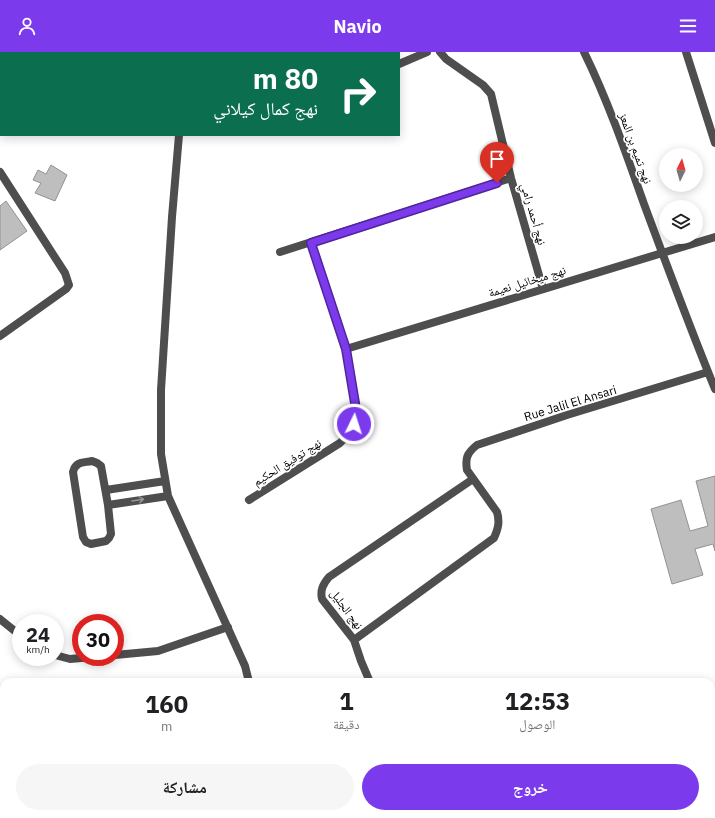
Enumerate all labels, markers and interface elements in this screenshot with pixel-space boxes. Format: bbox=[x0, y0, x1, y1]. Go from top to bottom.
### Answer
icon: person bbox=[16, 15, 38, 37]
text: Navio bbox=[333, 15, 382, 38]
icon: menu bbox=[677, 15, 699, 37]
text: 80 m bbox=[253, 60, 318, 97]
icon: right bbox=[332, 68, 384, 120]
text: نهج كمال كيلاني bbox=[213, 97, 318, 120]
street label: نهج تميم بن المعز bbox=[615, 109, 656, 186]
pin bbox=[480, 142, 514, 183]
icon: arrive bbox=[486, 148, 508, 170]
north arrow bbox=[659, 148, 703, 192]
map controls bbox=[659, 148, 703, 244]
street label: نهج أحمد رامي bbox=[515, 181, 550, 248]
button: layers bbox=[659, 200, 703, 244]
street label: نهج ميخائيل نعيمة bbox=[487, 262, 568, 300]
street label: Rue Jalil El Ansari bbox=[522, 382, 618, 424]
position arrow bbox=[333, 403, 375, 445]
street label: نهج توفيق الحكيم bbox=[250, 435, 325, 490]
one-way arrow bbox=[131, 496, 144, 504]
street label: نهج الجليل bbox=[327, 586, 367, 632]
speed limit sign: 30 bbox=[72, 614, 124, 666]
text: 24 bbox=[26, 621, 50, 648]
text: km/h bbox=[26, 643, 50, 656]
text: 1 bbox=[339, 685, 354, 717]
text: 12:53 bbox=[505, 685, 570, 717]
text: 160 bbox=[145, 688, 188, 720]
text: دقيقة bbox=[333, 716, 360, 733]
text: الوصول bbox=[519, 716, 555, 733]
text: m bbox=[161, 718, 172, 735]
button: مشاركة bbox=[16, 764, 354, 810]
button: خروج bbox=[362, 764, 699, 810]

